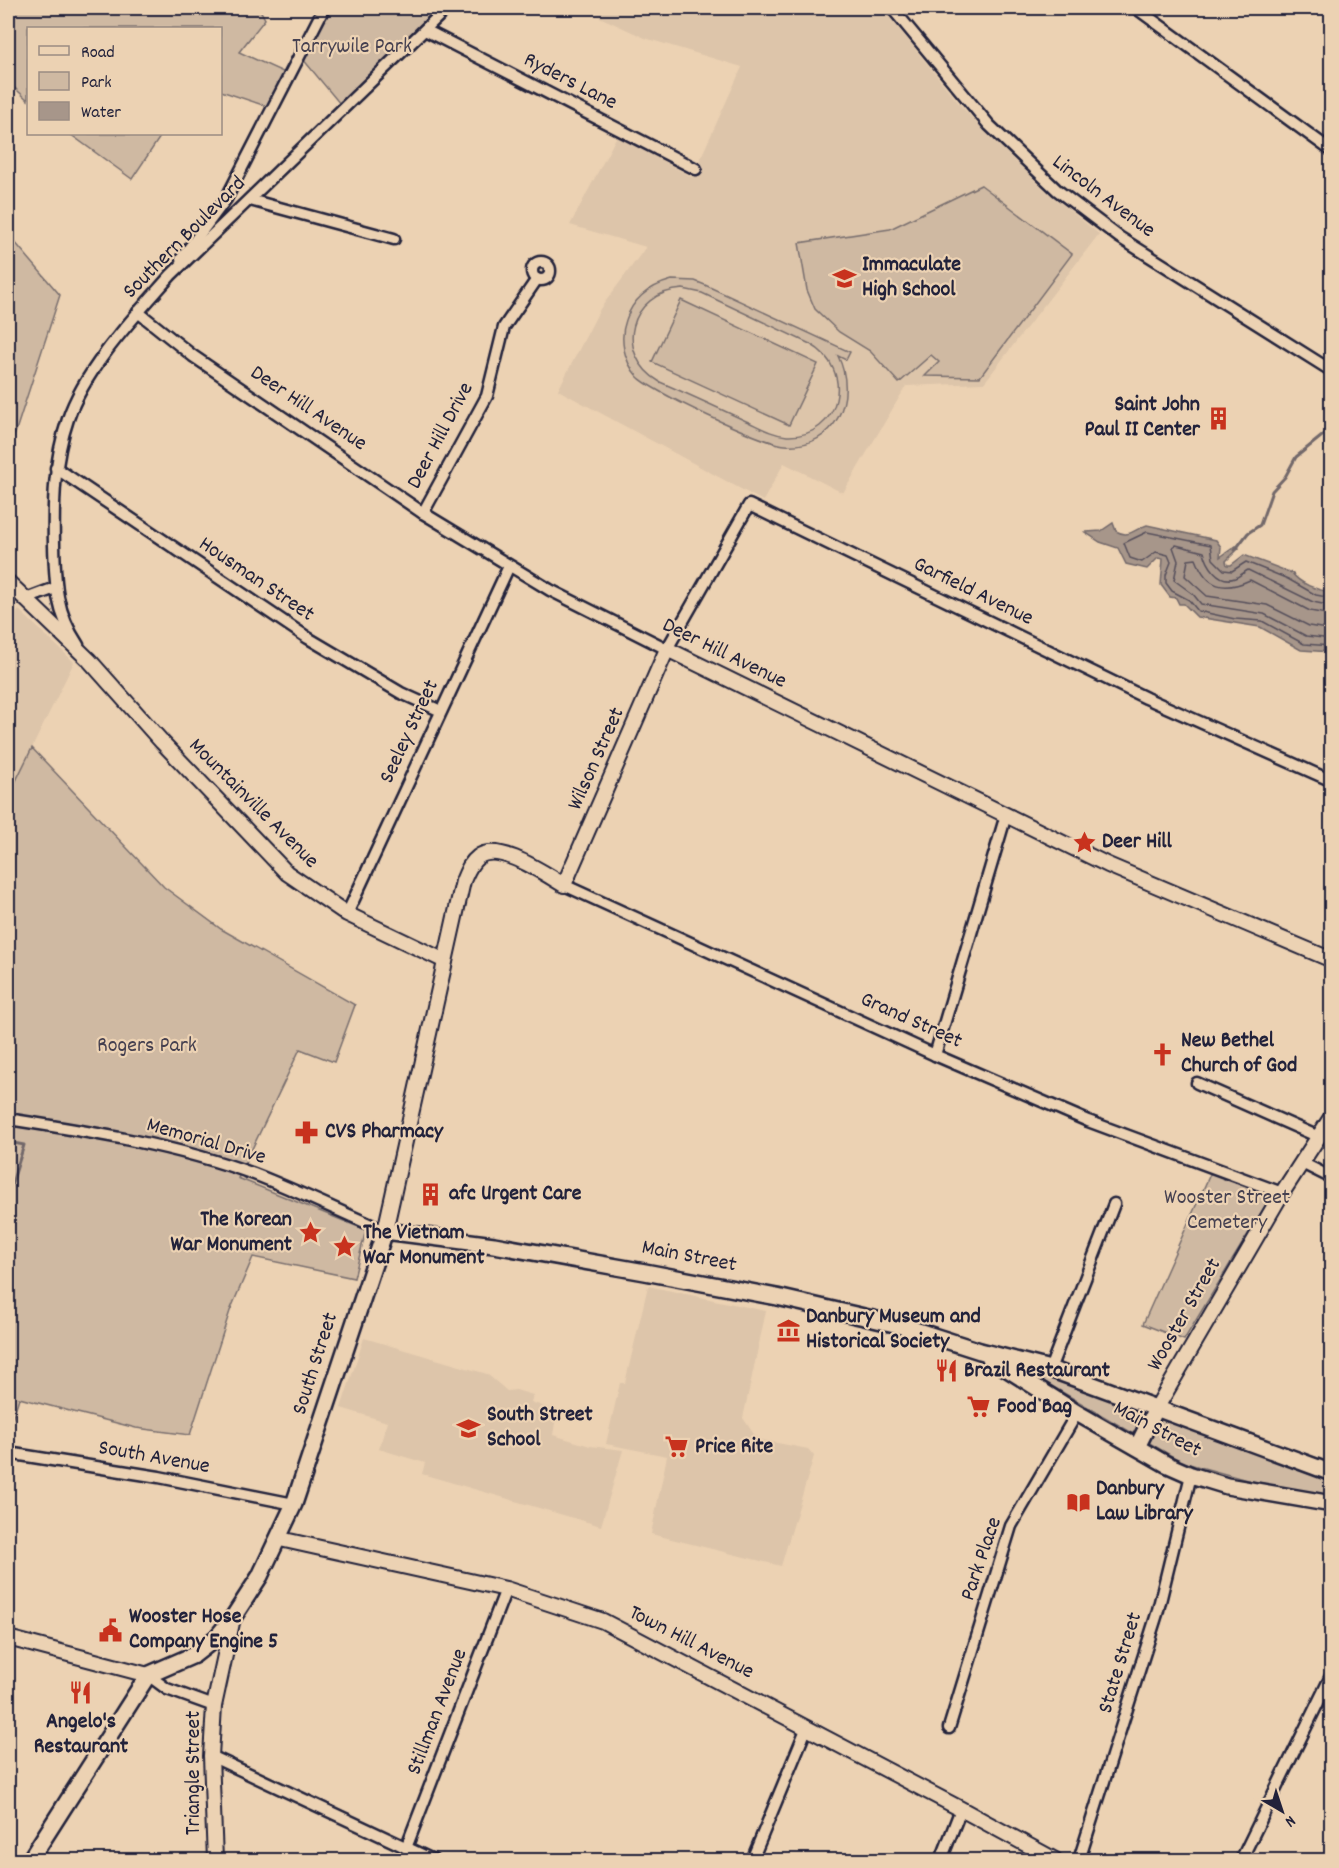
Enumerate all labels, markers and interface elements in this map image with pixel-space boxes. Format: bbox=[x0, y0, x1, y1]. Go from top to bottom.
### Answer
legend bbox=[27, 27, 222, 135]
park label: Tarrywile Park bbox=[292, 32, 412, 63]
text: Road bbox=[81, 41, 115, 66]
street label: Ryders Lane bbox=[518, 45, 622, 119]
text: Park bbox=[81, 71, 112, 96]
text: Water bbox=[81, 101, 121, 126]
street label: Lincoln Avenue bbox=[1045, 148, 1161, 246]
street label: Southern Boulevard bbox=[116, 169, 254, 307]
place label: Immaculate High School bbox=[862, 250, 961, 306]
school or university icon: Immaculate High School bbox=[831, 265, 857, 291]
street label: Deer Hill Avenue bbox=[243, 358, 373, 460]
street label: Deer Hill Drive bbox=[400, 377, 482, 495]
place label: Saint John Paul II Center bbox=[1085, 390, 1201, 446]
building icon: Saint John Paul II Center bbox=[1205, 405, 1231, 431]
street label: Housman Street bbox=[192, 530, 320, 630]
street label: Garfield Avenue bbox=[908, 550, 1038, 634]
street label: Deer Hill Avenue bbox=[657, 610, 791, 698]
street label: Seeley Street bbox=[372, 675, 448, 789]
street label: Wilson Street bbox=[561, 703, 633, 815]
street label: Mountainville Avenue bbox=[181, 732, 325, 876]
place label: Deer Hill bbox=[1102, 827, 1172, 858]
place icon: Deer Hill bbox=[1071, 829, 1097, 855]
street label: Grand Street bbox=[855, 985, 967, 1057]
place label: New Bethel Church of God bbox=[1181, 1026, 1297, 1082]
park label: Rogers Park bbox=[97, 1031, 197, 1062]
church icon: New Bethel Church of God bbox=[1150, 1041, 1176, 1067]
street label: Memorial Drive bbox=[143, 1110, 269, 1174]
place label: CVS Pharmacy bbox=[325, 1117, 444, 1148]
pharmacy icon: CVS Pharmacy bbox=[294, 1119, 320, 1145]
place label: afc Urgent Care bbox=[449, 1179, 582, 1210]
building icon: afc Urgent Care bbox=[418, 1181, 444, 1207]
park label: Wooster Street Cemetery bbox=[1164, 1183, 1290, 1239]
place label: The Korean War Monument bbox=[170, 1205, 293, 1261]
place label: The Vietnam War Monument bbox=[363, 1218, 485, 1274]
place icon: The Korean War Monument bbox=[297, 1220, 323, 1246]
place icon: The Vietnam War Monument bbox=[332, 1233, 358, 1259]
street label: Main Street bbox=[639, 1233, 739, 1281]
street label: Wooster Street bbox=[1140, 1253, 1230, 1377]
place label: Danbury Museum and Historical Society bbox=[806, 1302, 981, 1358]
street label: South Street bbox=[285, 1309, 347, 1419]
museum icon: Danbury Museum and Historical Society bbox=[775, 1317, 801, 1343]
place label: Brazil Restaurant bbox=[964, 1356, 1111, 1387]
restaurant icon: Brazil Restaurant bbox=[933, 1358, 959, 1384]
place label: Food Bag bbox=[997, 1392, 1072, 1423]
supermarket icon: Food Bag bbox=[966, 1394, 992, 1420]
street label: Main Street bbox=[1107, 1394, 1207, 1466]
place label: South Street School bbox=[487, 1400, 594, 1456]
school or university icon: South Street School bbox=[456, 1415, 482, 1441]
place label: Price Rite bbox=[695, 1432, 774, 1463]
street label: South Avenue bbox=[96, 1433, 212, 1483]
supermarket icon: Price Rite bbox=[664, 1434, 690, 1460]
place label: Danbury Law Library bbox=[1096, 1474, 1194, 1530]
library icon: Danbury Law Library bbox=[1065, 1489, 1091, 1515]
street label: Park Place bbox=[953, 1513, 1011, 1605]
street label: Town Hill Avenue bbox=[623, 1598, 759, 1688]
place label: Wooster Hose Company Engine 5 bbox=[129, 1602, 278, 1658]
street label: State Street bbox=[1091, 1609, 1151, 1717]
public building icon: Wooster Hose Company Engine 5 bbox=[98, 1617, 124, 1643]
street label: Stillman Avenue bbox=[400, 1644, 476, 1780]
restaurant icon: Angelo's Restaurant bbox=[68, 1680, 94, 1706]
place label: Angelo's Restaurant bbox=[34, 1707, 129, 1763]
street label: Triangle Street bbox=[179, 1711, 210, 1835]
north arrow bbox=[1252, 1781, 1312, 1841]
text: N bbox=[1279, 1809, 1300, 1832]

